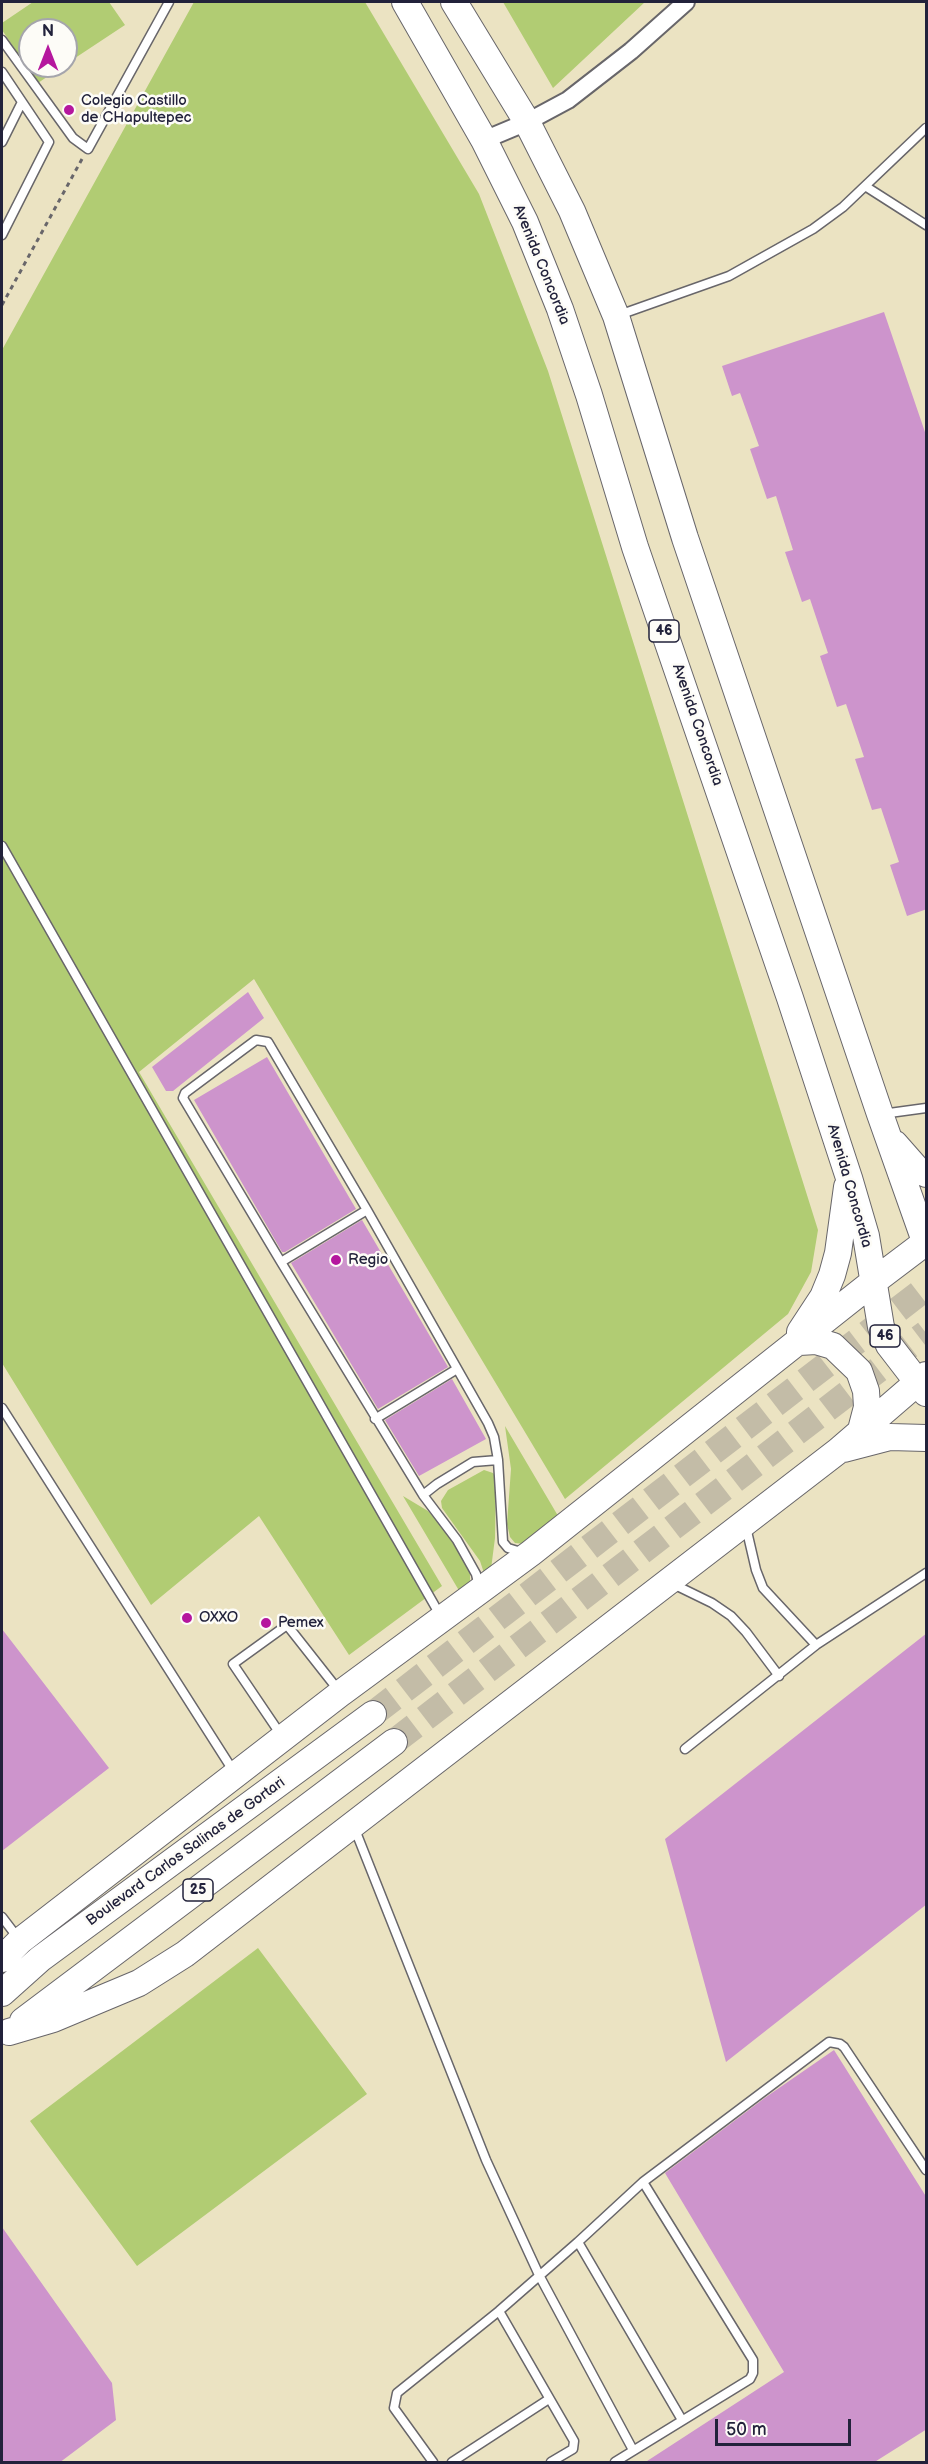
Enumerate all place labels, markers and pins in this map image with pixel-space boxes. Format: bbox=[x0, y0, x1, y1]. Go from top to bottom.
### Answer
place label: Colegio Castillo de CHapultepec bbox=[81, 92, 192, 127]
marker: Colegio Castillo de CHapultepec bbox=[62, 103, 76, 117]
place label: Regio bbox=[348, 1251, 388, 1269]
marker: Regio bbox=[329, 1253, 343, 1267]
place label: OXXO bbox=[199, 1609, 238, 1627]
marker: OXXO bbox=[180, 1611, 194, 1625]
place label: Pemex bbox=[278, 1614, 324, 1632]
marker: Pemex bbox=[259, 1616, 273, 1630]

